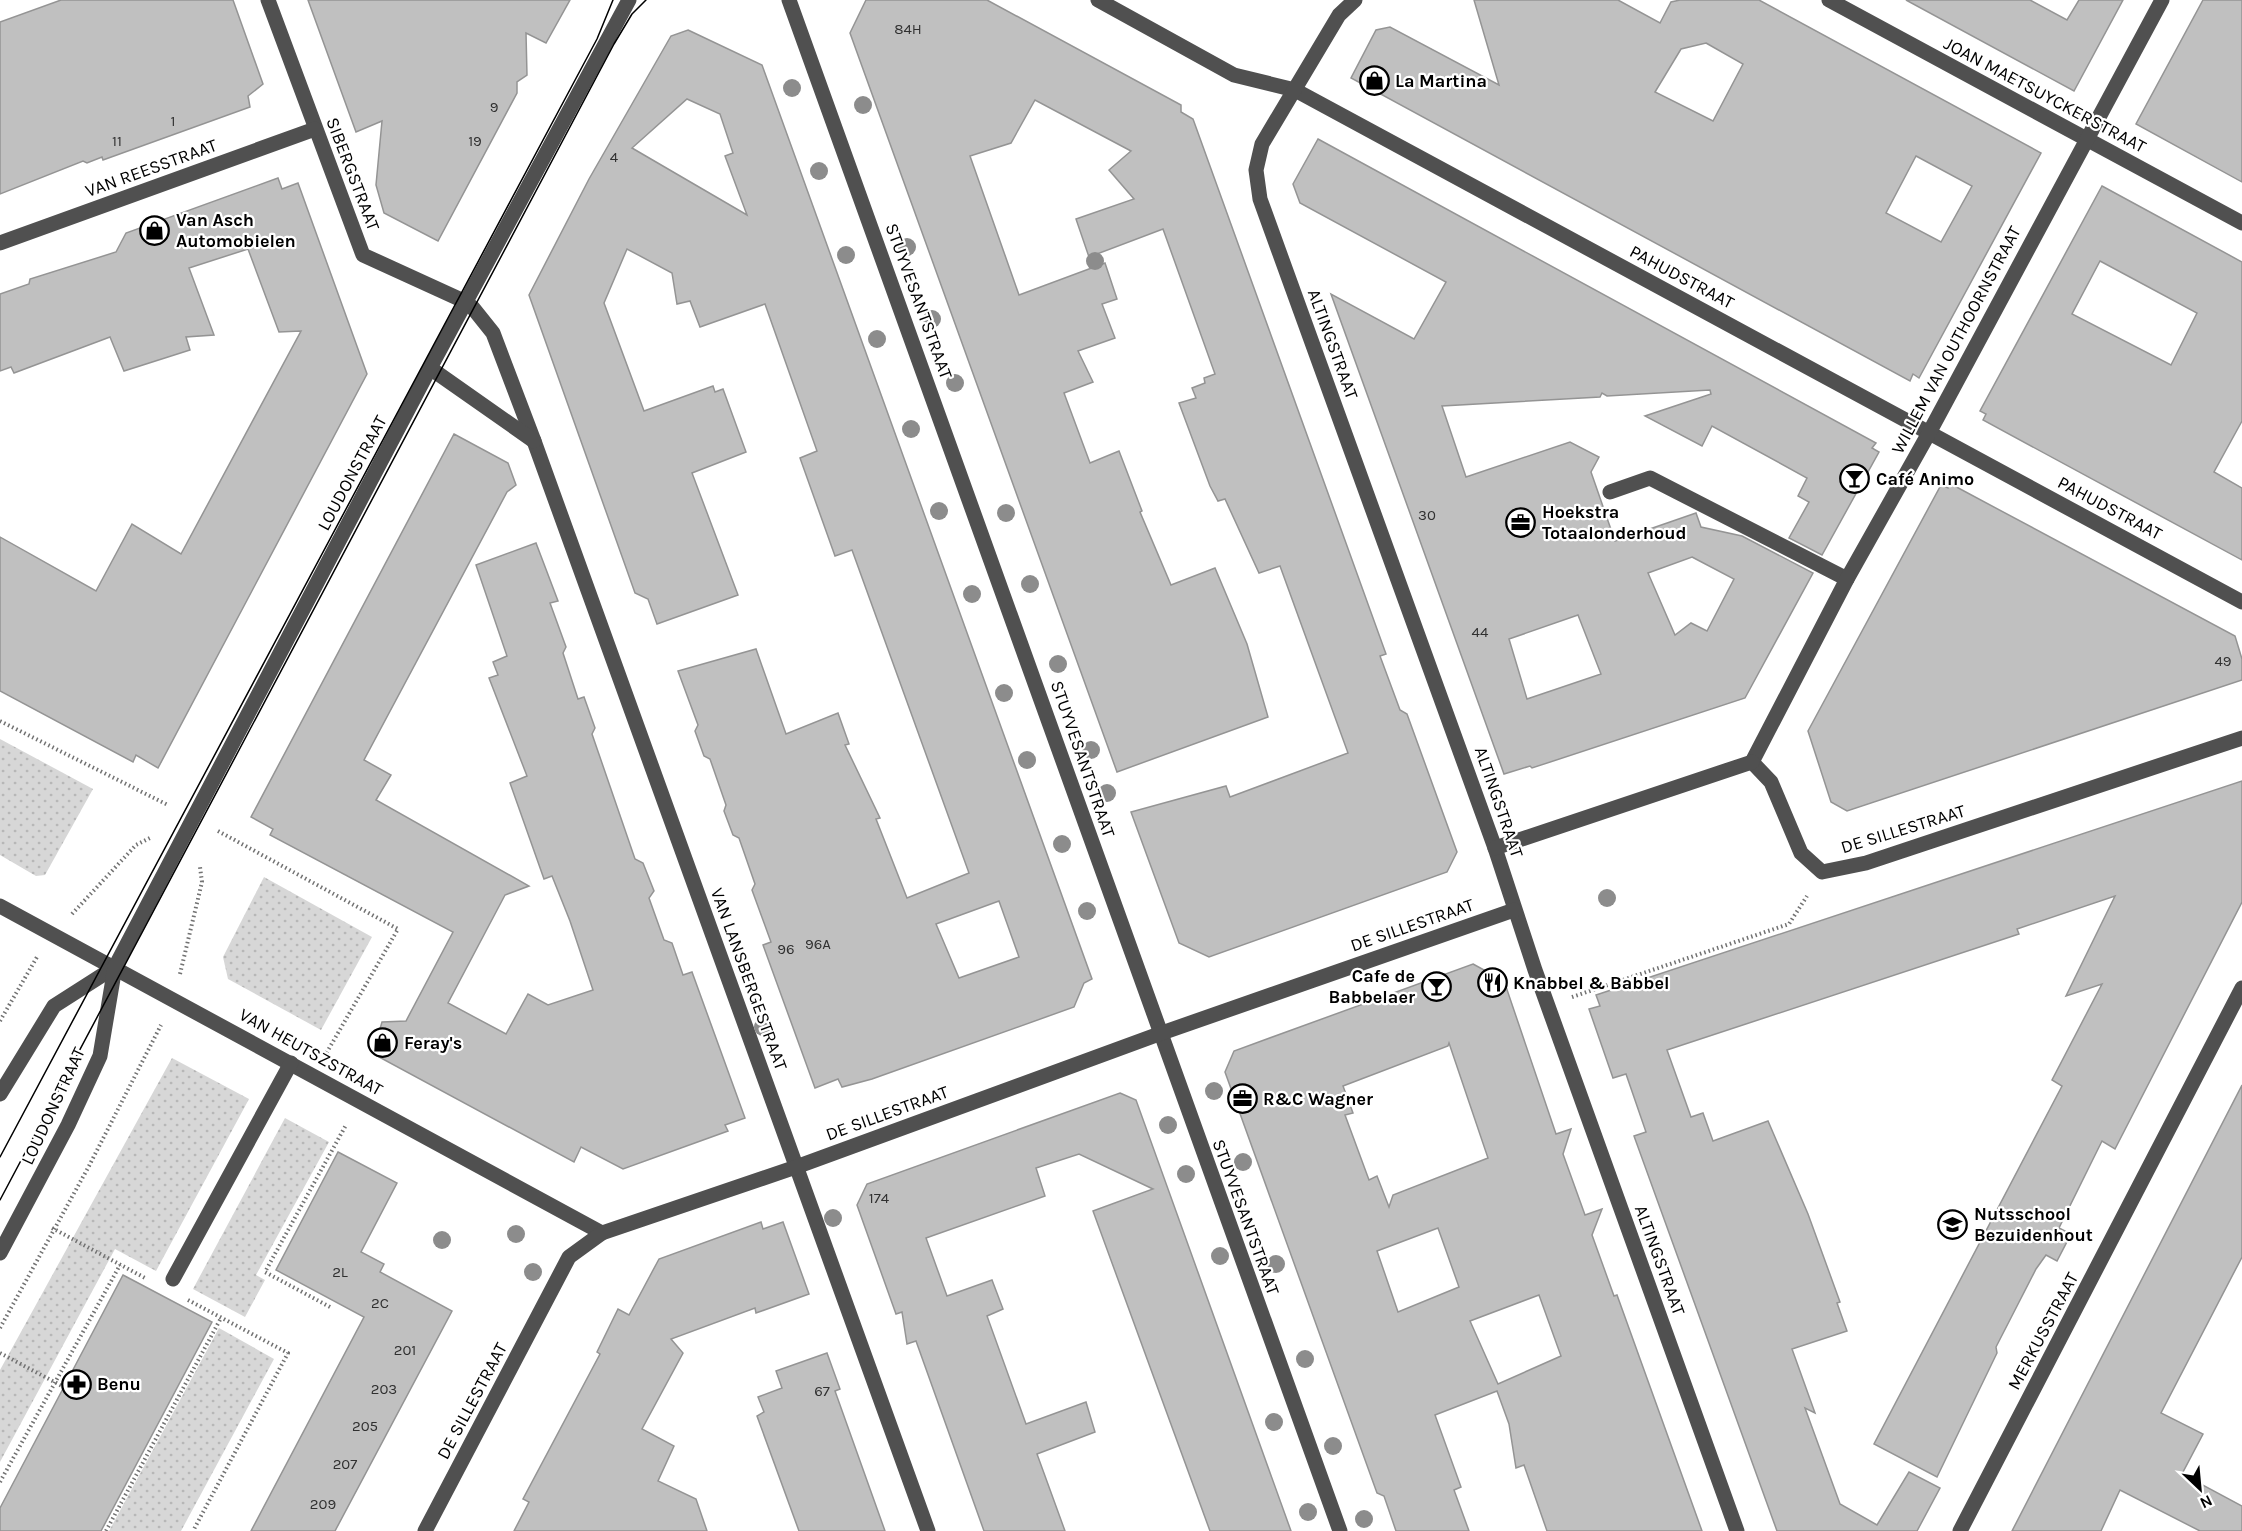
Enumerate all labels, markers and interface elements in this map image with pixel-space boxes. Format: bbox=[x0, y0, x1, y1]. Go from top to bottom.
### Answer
house number: 84H bbox=[894, 20, 922, 38]
street label: JOAN MAETSUYCKERSTRAAT bbox=[1940, 32, 2150, 158]
shop icon: La Martina bbox=[1358, 65, 1390, 97]
place label: La Martina bbox=[1395, 70, 1487, 92]
house number: 9 bbox=[490, 98, 498, 116]
house number: 1 bbox=[171, 112, 175, 130]
street label: SIBERGSTRAAT bbox=[321, 114, 385, 234]
house number: 11 bbox=[112, 132, 122, 150]
house number: 19 bbox=[468, 132, 482, 150]
street label: VAN REESSTRAAT bbox=[82, 134, 220, 202]
house number: 4 bbox=[610, 148, 619, 166]
place label: Van Asch Automobielen bbox=[176, 209, 296, 252]
shop icon: Van Asch Automobielen bbox=[139, 214, 171, 246]
street label: STUYVESANTSTRAAT bbox=[881, 220, 957, 382]
street label: WILLEM VAN OUTHOORNSTRAAT bbox=[1886, 222, 2026, 458]
street label: PAHUDSTRAAT bbox=[1626, 240, 1738, 314]
street label: ALTINGSTRAAT bbox=[1303, 286, 1363, 402]
street label: LOUDONSTRAAT bbox=[312, 412, 392, 534]
bar icon: Café Animo bbox=[1839, 463, 1871, 495]
place label: Café Animo bbox=[1876, 468, 1974, 490]
street label: PAHUDSTRAAT bbox=[2054, 471, 2166, 545]
place label: Hoekstra Totaalonderhoud bbox=[1542, 501, 1687, 544]
house number: 30 bbox=[1418, 506, 1436, 524]
office icon: Hoekstra Totaalonderhoud bbox=[1505, 506, 1537, 538]
house number: 44 bbox=[1472, 623, 1489, 641]
house number: 49 bbox=[2214, 652, 2232, 670]
street label: STUYVESANTSTRAAT bbox=[1046, 678, 1120, 840]
street label: ALTINGSTRAAT bbox=[1470, 744, 1528, 860]
street label: DE SILLESTRAAT bbox=[1838, 800, 1968, 858]
street label: VAN LANSBERGESTRAAT bbox=[706, 885, 792, 1073]
street label: DE SILLESTRAAT bbox=[1347, 894, 1477, 956]
house number: 96A bbox=[805, 935, 831, 953]
house number: 96 bbox=[777, 940, 795, 958]
place label: Cafe de Babbelaer bbox=[1329, 965, 1415, 1008]
restaurant icon: Knabbel & Babbel bbox=[1476, 967, 1508, 999]
bar icon: Cafe de Babbelaer bbox=[1420, 970, 1452, 1002]
place label: Knabbel & Babbel bbox=[1513, 972, 1669, 994]
street label: VAN HEUTSZSTRAAT bbox=[235, 1003, 387, 1101]
shop icon: Feray's bbox=[367, 1027, 399, 1059]
place label: Feray's bbox=[404, 1032, 462, 1054]
street label: LOUDONSTRAAT bbox=[16, 1044, 90, 1168]
street label: DE SILLESTRAAT bbox=[823, 1081, 951, 1145]
office icon: R&C Wagner bbox=[1226, 1083, 1258, 1115]
place label: R&C Wagner bbox=[1263, 1088, 1373, 1110]
street label: STUYVESANTSTRAAT bbox=[1208, 1136, 1284, 1298]
house number: 174 bbox=[869, 1189, 890, 1207]
street label: ALTINGSTRAAT bbox=[1630, 1202, 1690, 1318]
place label: Nutsschool Bezuidenhout bbox=[1974, 1203, 2093, 1246]
school or university icon: Nutsschool Bezuidenhout bbox=[1937, 1208, 1969, 1240]
house number: 2L bbox=[332, 1263, 348, 1281]
street label: MERKUSSTRAAT bbox=[2003, 1269, 2083, 1393]
house number: 2C bbox=[371, 1294, 389, 1312]
street label: DE SILLESTRAAT bbox=[432, 1339, 512, 1463]
house number: 201 bbox=[394, 1341, 416, 1359]
pharmacy icon: Benu bbox=[60, 1368, 92, 1400]
place label: Benu bbox=[97, 1373, 141, 1395]
house number: 203 bbox=[371, 1380, 397, 1398]
house number: 67 bbox=[814, 1382, 830, 1400]
house number: 205 bbox=[352, 1417, 378, 1435]
house number: 207 bbox=[333, 1455, 357, 1473]
north arrow bbox=[2170, 1459, 2230, 1519]
text: N bbox=[2197, 1491, 2216, 1513]
house number: 209 bbox=[310, 1495, 336, 1513]

